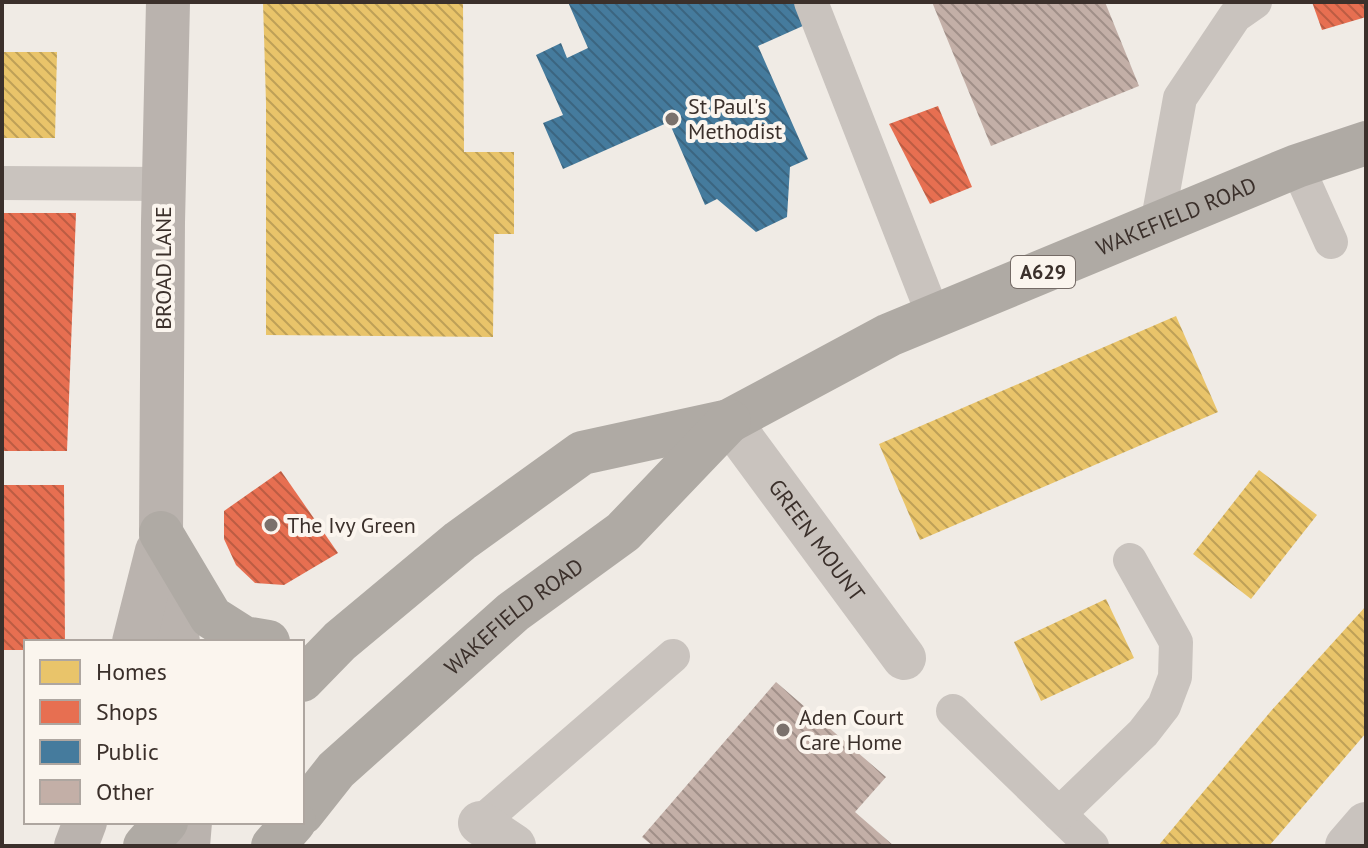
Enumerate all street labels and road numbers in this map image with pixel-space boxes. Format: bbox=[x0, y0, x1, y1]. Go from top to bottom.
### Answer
street label: WAKEFIELD ROAD bbox=[1092, 170, 1260, 262]
street label: BROAD LANE bbox=[149, 206, 177, 330]
road number: A629 bbox=[1011, 256, 1075, 288]
street label: GREEN MOUNT bbox=[763, 474, 871, 607]
street label: WAKEFIELD ROAD bbox=[438, 552, 589, 681]

